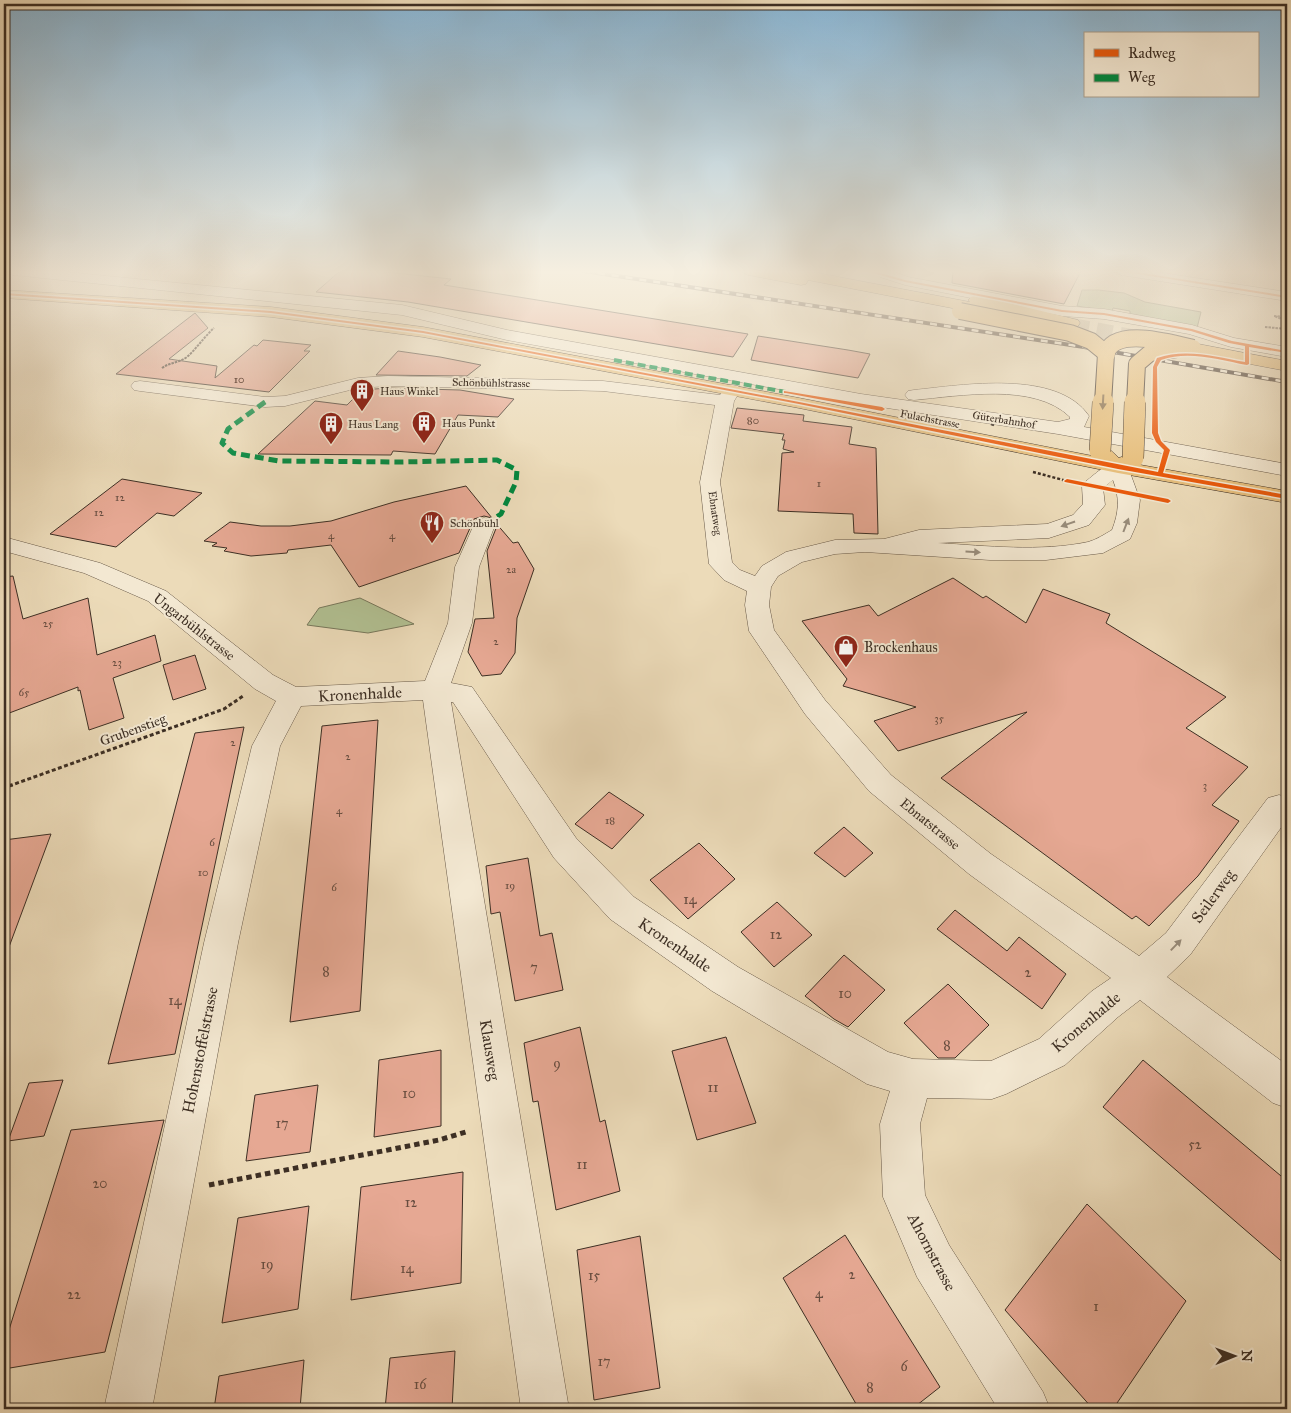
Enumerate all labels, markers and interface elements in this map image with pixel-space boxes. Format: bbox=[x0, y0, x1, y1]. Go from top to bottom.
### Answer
legend bbox=[1084, 32, 1258, 98]
text: Radweg bbox=[1128, 44, 1176, 62]
text: Weg bbox=[1128, 68, 1156, 86]
house number: 10 bbox=[234, 373, 244, 386]
street label: Schönbühlstrasse bbox=[452, 376, 531, 390]
building icon: Haus Winkel bbox=[349, 378, 375, 412]
place label: Haus Winkel bbox=[380, 385, 438, 398]
one-way arrow bbox=[1099, 395, 1107, 411]
street label: Fulachstrasse bbox=[899, 407, 961, 431]
street label: Güterbahnhof bbox=[971, 409, 1039, 432]
building icon: Haus Punkt bbox=[411, 410, 437, 444]
building icon: Haus Lang bbox=[318, 411, 344, 445]
house number: 80 bbox=[747, 414, 759, 427]
place label: Haus Punkt bbox=[442, 417, 496, 430]
place label: Haus Lang bbox=[348, 418, 399, 431]
house number: 1 bbox=[817, 477, 821, 490]
street label: Ebnatweg bbox=[705, 490, 725, 537]
house number: 12 bbox=[115, 491, 125, 504]
house number: 12 bbox=[94, 506, 104, 519]
restaurant icon: Schönbühl bbox=[419, 510, 445, 544]
place label: Schönbühl bbox=[450, 517, 499, 530]
one-way arrow bbox=[1122, 518, 1130, 532]
one-way arrow bbox=[1061, 521, 1076, 528]
house number: 4 bbox=[328, 529, 335, 542]
house number: 4 bbox=[389, 529, 396, 542]
one-way arrow bbox=[965, 548, 981, 556]
house number: 2a bbox=[506, 563, 516, 576]
street label: Ungarbühlstrasse bbox=[150, 590, 238, 664]
house number: 25 bbox=[43, 617, 53, 630]
shop icon: Brockenhaus bbox=[833, 634, 859, 668]
house number: 2 bbox=[493, 635, 499, 648]
place label: Brockenhaus bbox=[864, 639, 938, 656]
house number: 23 bbox=[112, 656, 122, 669]
street label: Kronenhalde bbox=[318, 682, 403, 706]
house number: 65 bbox=[19, 686, 29, 699]
street label: Grubenstieg bbox=[97, 710, 169, 750]
house number: 35 bbox=[934, 712, 944, 725]
house number: 2 bbox=[230, 736, 236, 749]
house number: 2 bbox=[345, 750, 351, 763]
house number: 3 bbox=[1203, 779, 1207, 792]
street label: Ebnatstrasse bbox=[896, 795, 964, 854]
house number: 4 bbox=[336, 804, 343, 817]
house number: 18 bbox=[605, 814, 615, 827]
house number: 6 bbox=[209, 836, 215, 849]
street label: Seilerweg bbox=[1187, 865, 1240, 927]
house number: 10 bbox=[198, 866, 208, 879]
house number: 19 bbox=[505, 879, 515, 892]
house number: 6 bbox=[331, 881, 337, 894]
house number: 14 bbox=[683, 891, 698, 908]
street label: Kronenhalde bbox=[635, 914, 715, 977]
house number: 12 bbox=[770, 926, 782, 943]
one-way arrow bbox=[1169, 940, 1181, 952]
house number: 7 bbox=[530, 959, 538, 976]
house number: 8 bbox=[322, 963, 330, 980]
house number: 2 bbox=[1025, 964, 1032, 981]
street label: Hohenstoffelstrasse bbox=[178, 985, 222, 1115]
house number: 10 bbox=[838, 985, 852, 1002]
street label: Kronenhalde bbox=[1048, 987, 1125, 1056]
house number: 14 bbox=[168, 992, 183, 1009]
street label: Klausweg bbox=[475, 1018, 504, 1082]
house number: 8 bbox=[943, 1037, 951, 1054]
house number: 9 bbox=[553, 1055, 561, 1072]
house number: 11 bbox=[707, 1079, 719, 1096]
house number: 10 bbox=[402, 1085, 416, 1102]
house number: 17 bbox=[275, 1115, 289, 1132]
house number: 52 bbox=[1188, 1136, 1202, 1153]
house number: 11 bbox=[576, 1156, 588, 1173]
house number: 20 bbox=[92, 1175, 108, 1192]
house number: 12 bbox=[405, 1194, 417, 1211]
street label: Ahornstrasse bbox=[903, 1209, 960, 1294]
house number: 19 bbox=[261, 1256, 273, 1273]
house number: 14 bbox=[400, 1260, 415, 1277]
house number: 2 bbox=[849, 1266, 856, 1283]
house number: 15 bbox=[588, 1267, 600, 1284]
house number: 4 bbox=[815, 1285, 824, 1302]
house number: 22 bbox=[67, 1286, 81, 1303]
house number: 1 bbox=[1093, 1298, 1099, 1315]
north arrow bbox=[1208, 1330, 1258, 1380]
text: N bbox=[1238, 1350, 1255, 1362]
house number: 17 bbox=[597, 1353, 611, 1370]
house number: 6 bbox=[900, 1358, 908, 1375]
house number: 16 bbox=[414, 1376, 427, 1393]
house number: 8 bbox=[866, 1379, 874, 1396]

